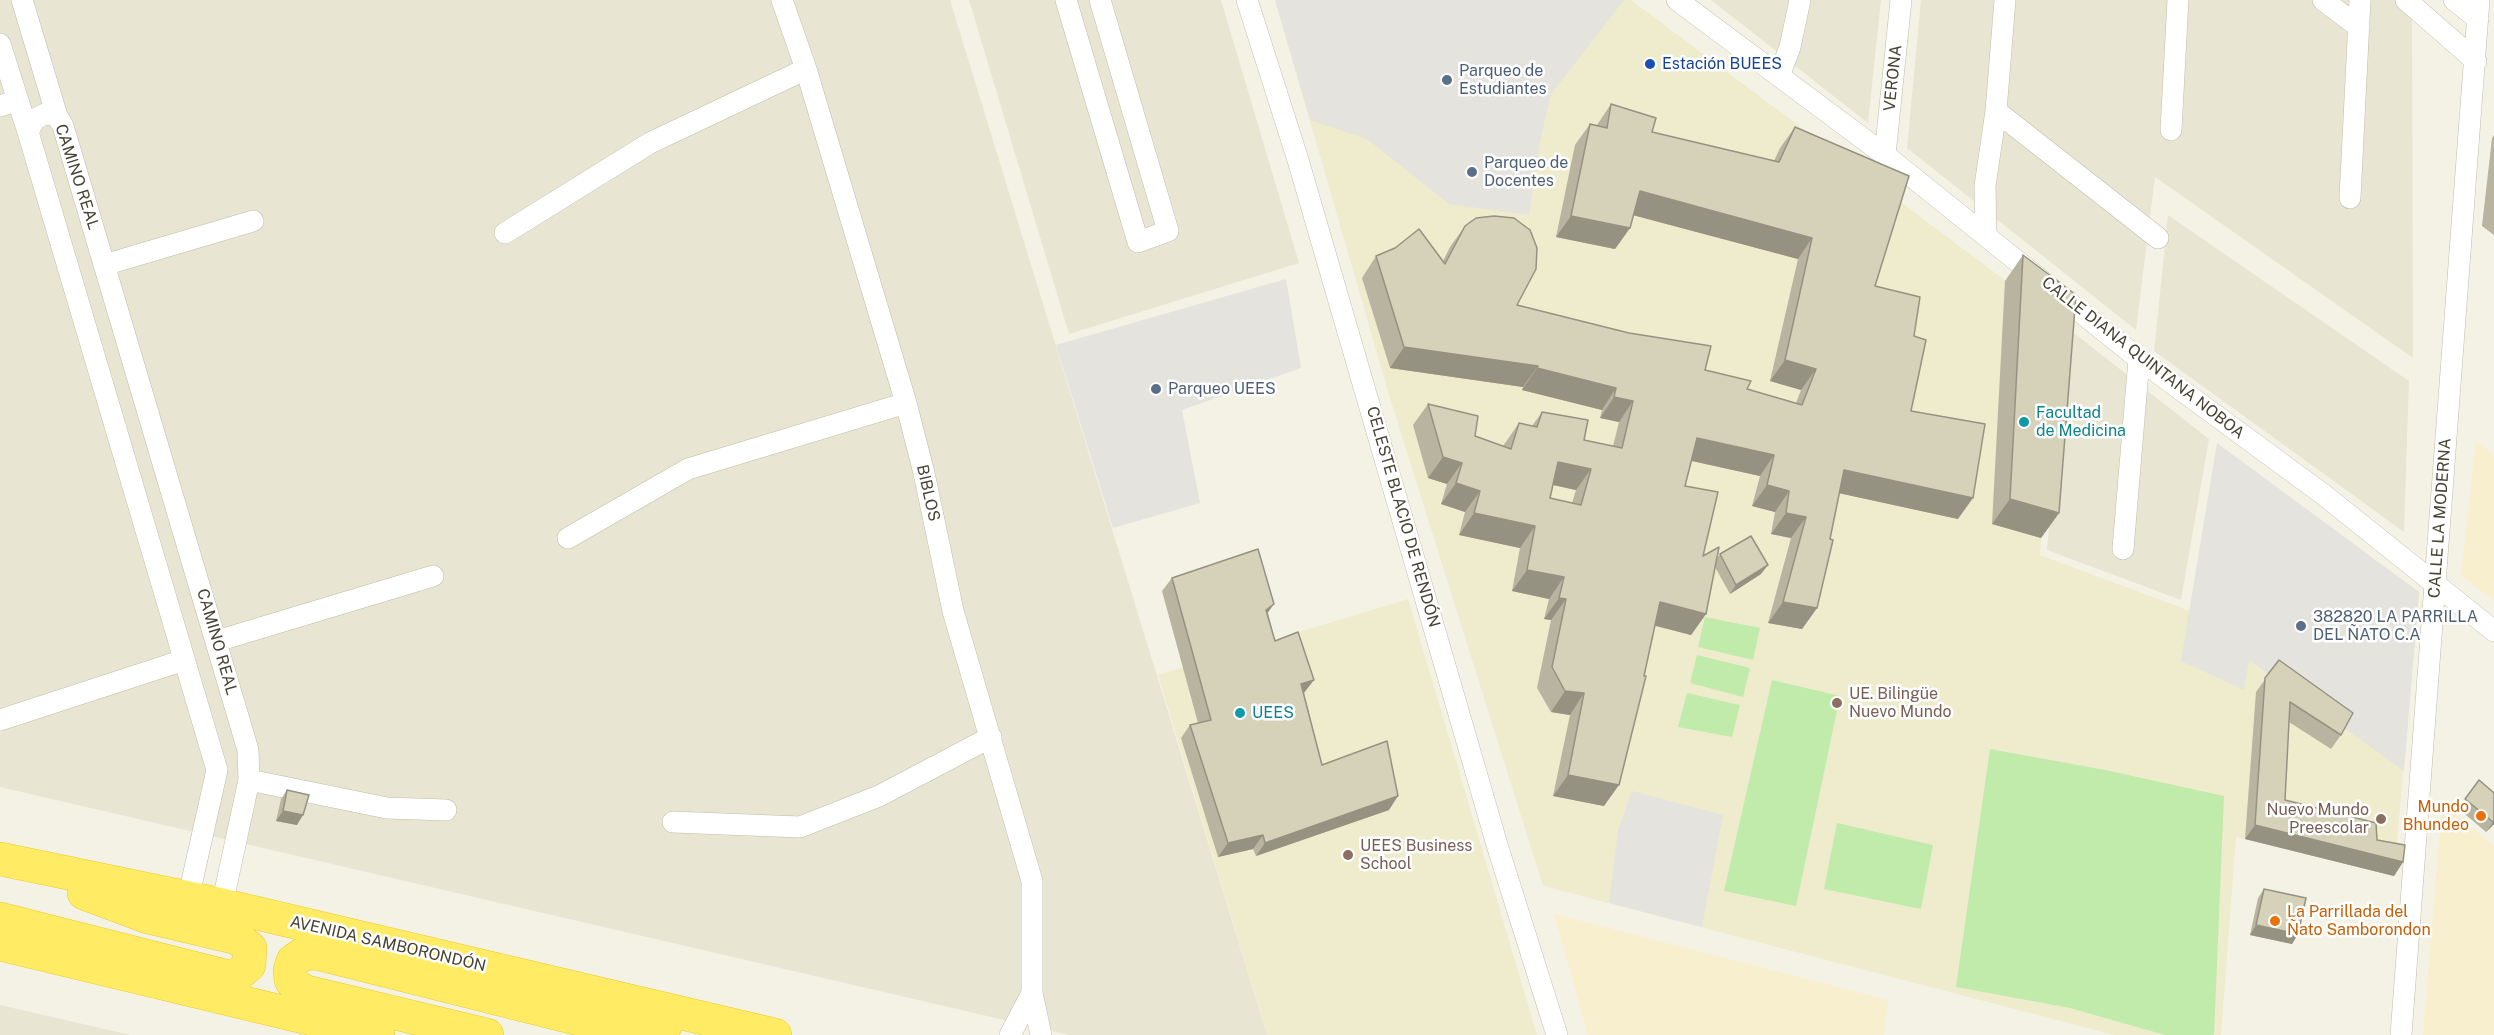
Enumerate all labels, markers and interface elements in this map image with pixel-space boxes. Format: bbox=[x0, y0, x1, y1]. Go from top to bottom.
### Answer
street label: VERONA bbox=[1880, 44, 1906, 112]
place label: Estación BUEES bbox=[1662, 54, 1782, 74]
marker: Estación BUEES bbox=[1643, 57, 1657, 71]
place label: Parqueo de Estudiantes bbox=[1459, 61, 1547, 99]
marker: Parqueo de Estudiantes bbox=[1440, 73, 1454, 87]
street label: CAMINO REAL bbox=[51, 122, 103, 232]
place label: Parqueo de Docentes bbox=[1484, 153, 1568, 191]
marker: Parqueo de Docentes bbox=[1465, 165, 1479, 179]
street label: CALLE DIANA QUINTANA NOBOA bbox=[2038, 273, 2248, 443]
place label: Parqueo UEES bbox=[1168, 379, 1276, 399]
marker: Parqueo UEES bbox=[1149, 382, 1163, 396]
place label: Facultad de Medicina bbox=[2036, 403, 2126, 441]
street label: CELESTE BLACIO DE RENDÓN bbox=[1362, 404, 1444, 630]
marker: Facultad de Medicina bbox=[2017, 415, 2031, 429]
street label: CALLE LA MODERNA bbox=[2425, 437, 2455, 599]
street label: BIBLOS bbox=[912, 463, 944, 523]
street label: CAMINO REAL bbox=[193, 587, 241, 697]
place label: 382820 LA PARRILLA DEL ÑATO C.A bbox=[2313, 607, 2478, 645]
marker: 382820 LA PARRILLA DEL ÑATO C.A bbox=[2294, 619, 2308, 633]
place label: UE. Bilingüe Nuevo Mundo bbox=[1849, 684, 1951, 722]
marker: UE. Bilingüe Nuevo Mundo bbox=[1830, 696, 1844, 710]
place label: UEES bbox=[1252, 703, 1294, 723]
marker: UEES bbox=[1233, 706, 1247, 720]
place label: Mundo Bhundeo bbox=[2403, 797, 2469, 835]
place label: Nuevo Mundo Preescolar bbox=[2267, 800, 2369, 838]
marker: Mundo Bhundeo bbox=[2474, 809, 2488, 823]
marker: Nuevo Mundo Preescolar bbox=[2374, 812, 2388, 826]
place label: UEES Business School bbox=[1360, 836, 1472, 874]
marker: UEES Business School bbox=[1341, 848, 1355, 862]
place label: La Parrillada del Ñato Samborondon bbox=[2287, 902, 2431, 940]
street label: AVENIDA SAMBORONDÓN bbox=[288, 912, 488, 976]
marker: La Parrillada del Ñato Samborondon bbox=[2268, 914, 2282, 928]

